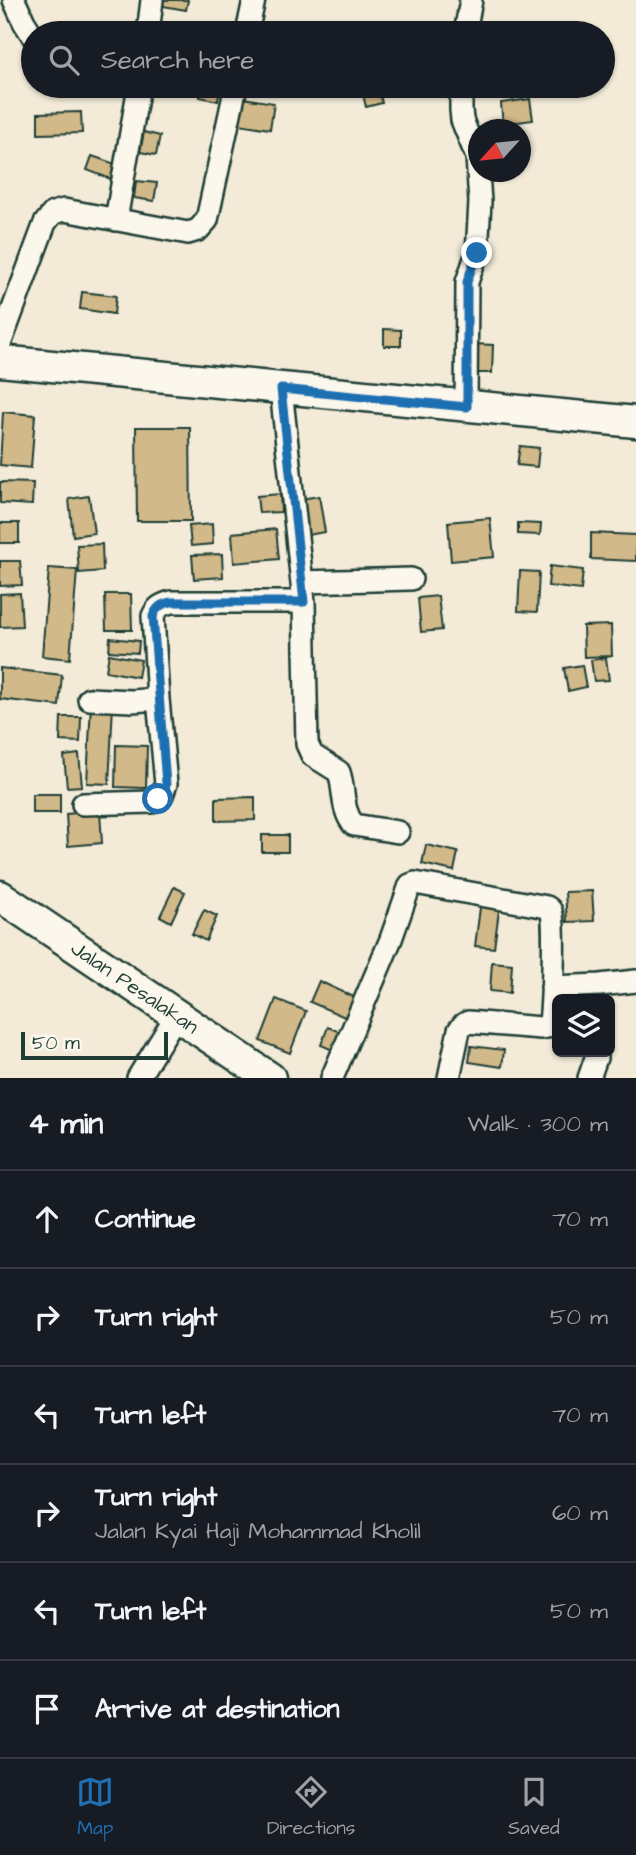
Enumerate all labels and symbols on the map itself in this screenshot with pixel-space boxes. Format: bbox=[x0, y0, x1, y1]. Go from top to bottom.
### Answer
north arrow bbox=[468, 119, 531, 182]
route end bbox=[461, 237, 492, 268]
route start bbox=[142, 783, 173, 814]
street label: Jalan Pesalakan bbox=[65, 934, 204, 1041]
scale bar bbox=[21, 1029, 168, 1061]

